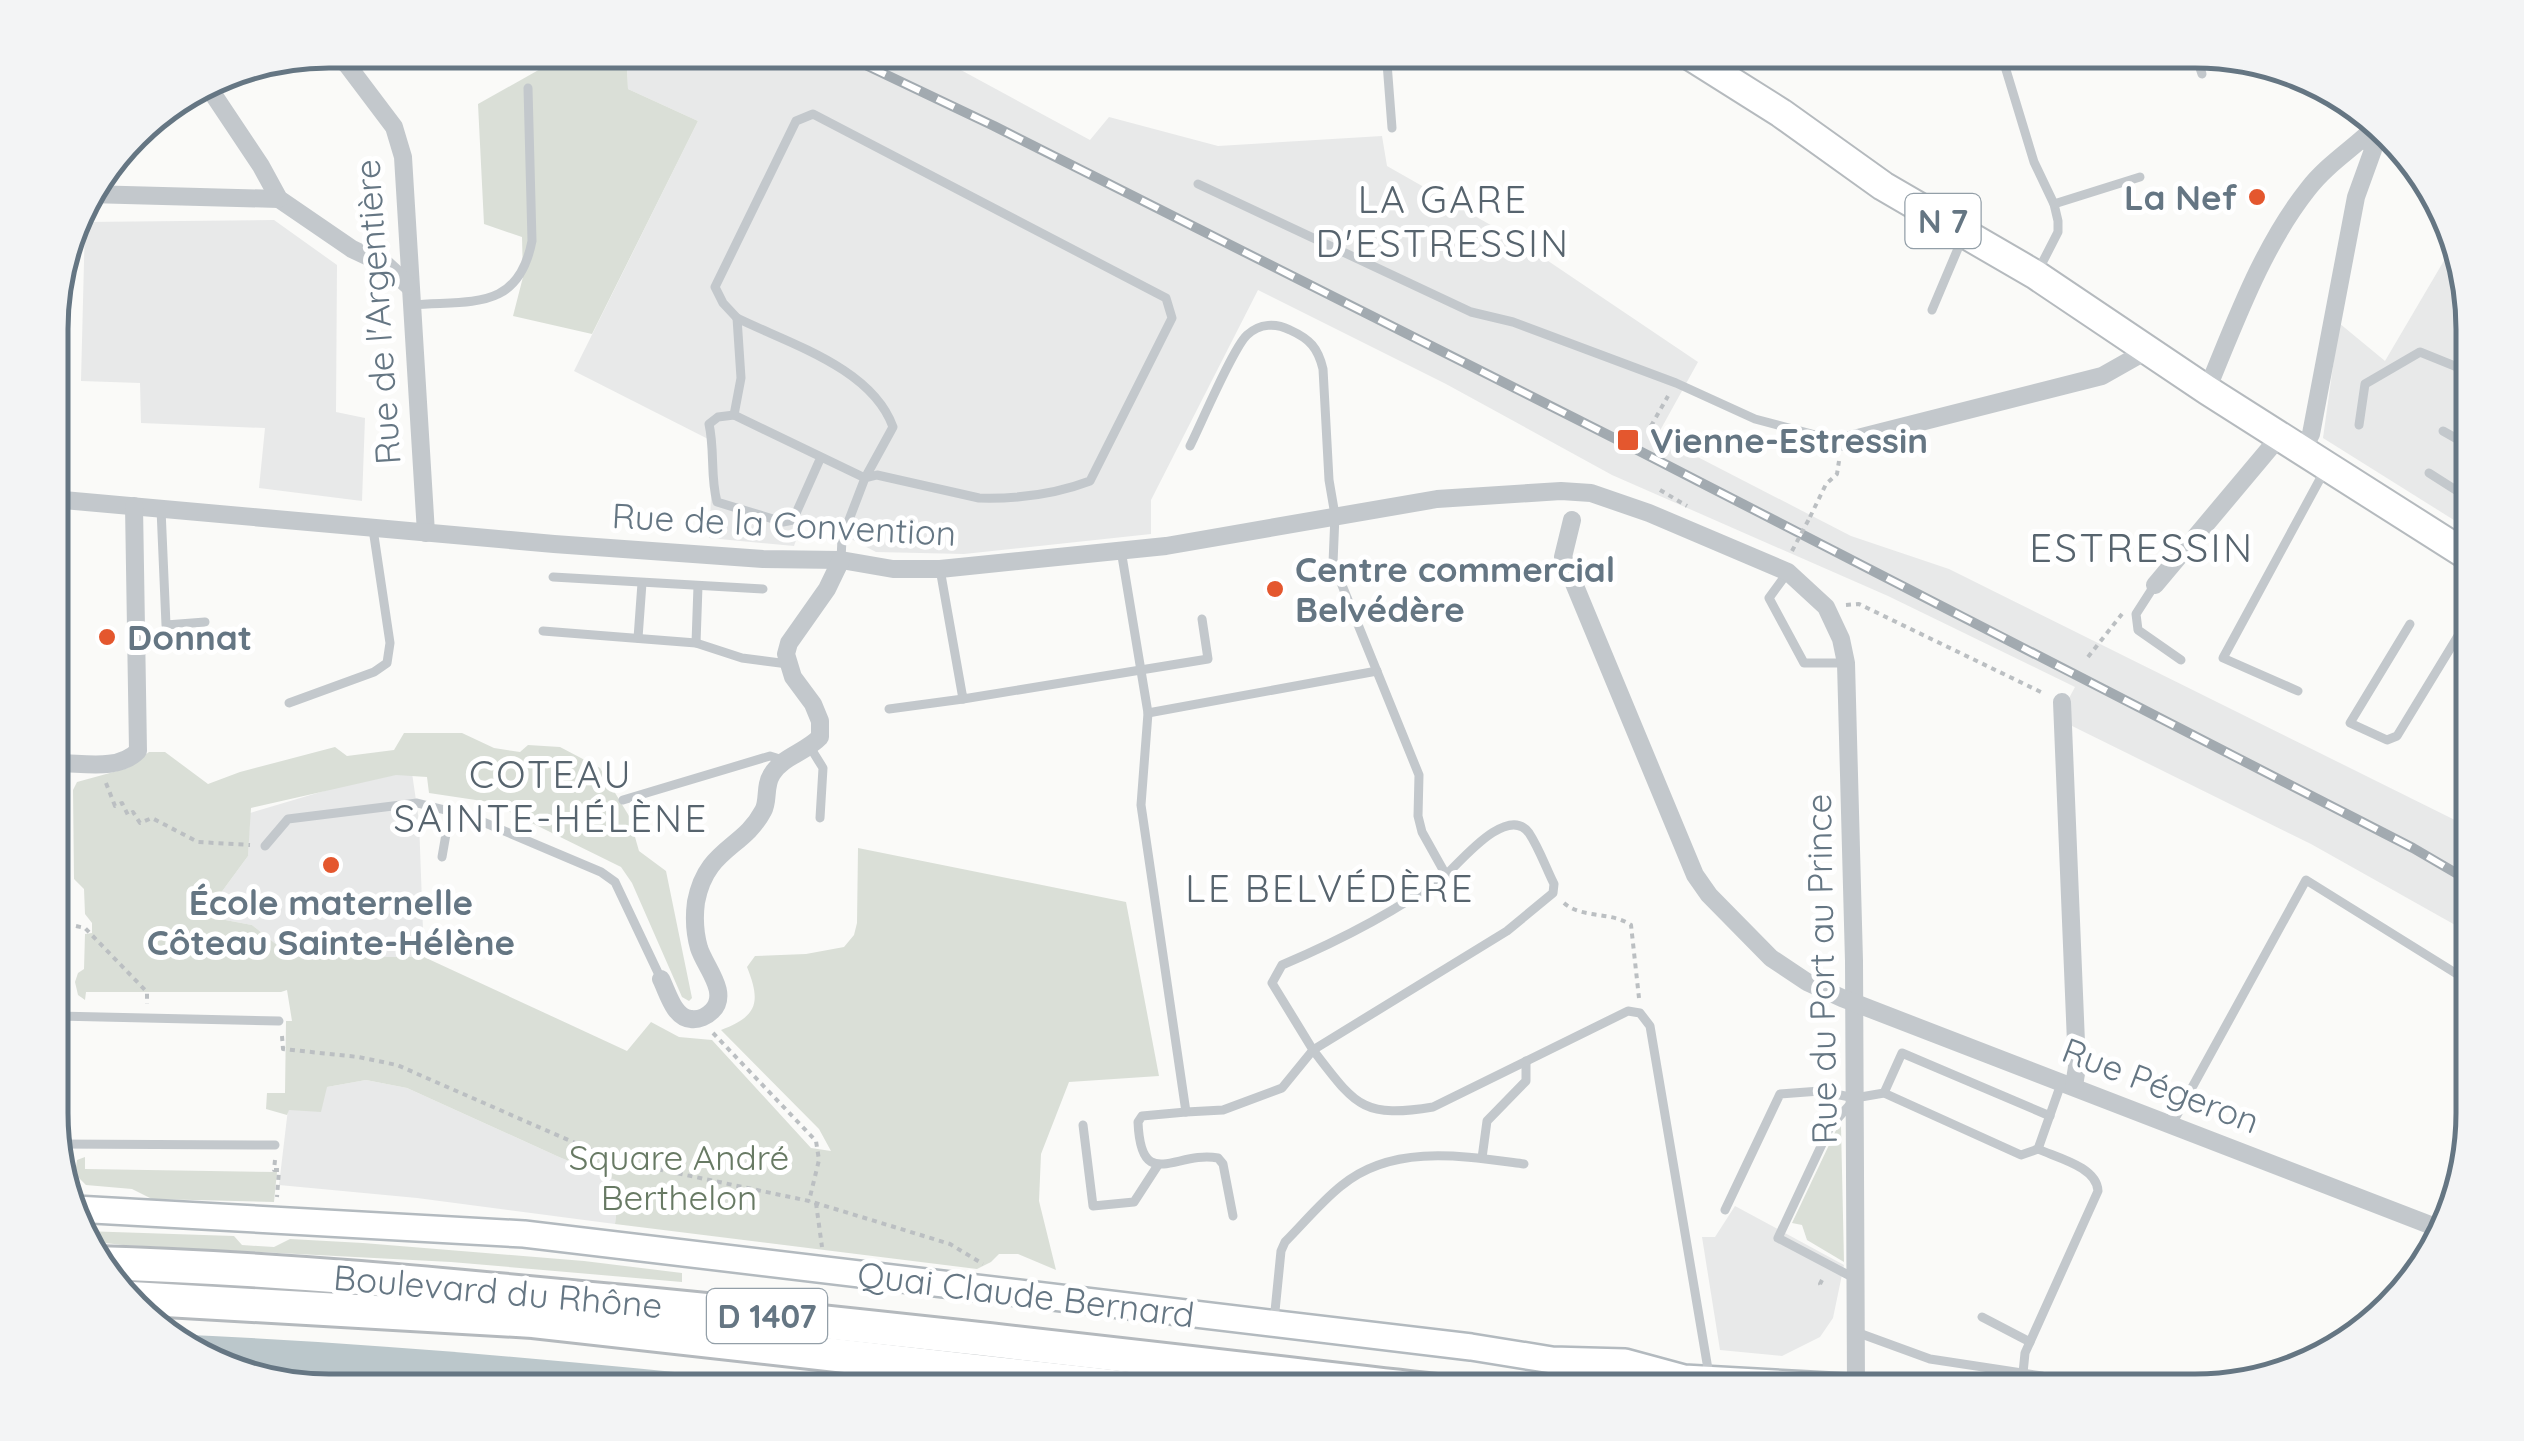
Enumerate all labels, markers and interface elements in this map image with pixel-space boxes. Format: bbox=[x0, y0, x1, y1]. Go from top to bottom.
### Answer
street label: Rue de l'Argentière bbox=[344, 158, 410, 466]
district label: LA GARE D'ESTRESSIN bbox=[1316, 175, 1570, 267]
place label: La Nef bbox=[2124, 175, 2238, 219]
marker: La Nef bbox=[2246, 186, 2268, 208]
road number: N 7 bbox=[1906, 194, 1980, 248]
place label: Vienne-Estressin bbox=[1650, 418, 1928, 462]
marker: Vienne-Estressin bbox=[1615, 427, 1641, 453]
street label: Rue de la Convention bbox=[611, 493, 957, 555]
district label: ESTRESSIN bbox=[2029, 522, 2255, 572]
place label: Centre commercial Belvédère bbox=[1295, 547, 1615, 631]
marker: Centre commercial Belvédère bbox=[1264, 578, 1286, 600]
place label: Donnat bbox=[127, 615, 252, 659]
marker: Donnat bbox=[96, 626, 118, 648]
district label: COTEAU SAINTE-HÉLÈNE bbox=[394, 750, 708, 842]
street label: Rue du Port au Prince bbox=[1796, 793, 1846, 1145]
marker: École maternelle Côteau Sainte-Hélène bbox=[320, 854, 342, 876]
district label: LE BELVÉDÈRE bbox=[1185, 864, 1475, 912]
place label: École maternelle Côteau Sainte-Hélène bbox=[147, 880, 515, 964]
street label: Rue Pégeron bbox=[2056, 1027, 2266, 1143]
park label: Square André Berthelon bbox=[569, 1135, 789, 1219]
street label: Quai Claude Bernard bbox=[855, 1252, 1197, 1336]
street label: Boulevard du Rhône bbox=[332, 1255, 664, 1327]
road number: D 1407 bbox=[707, 1289, 827, 1343]

